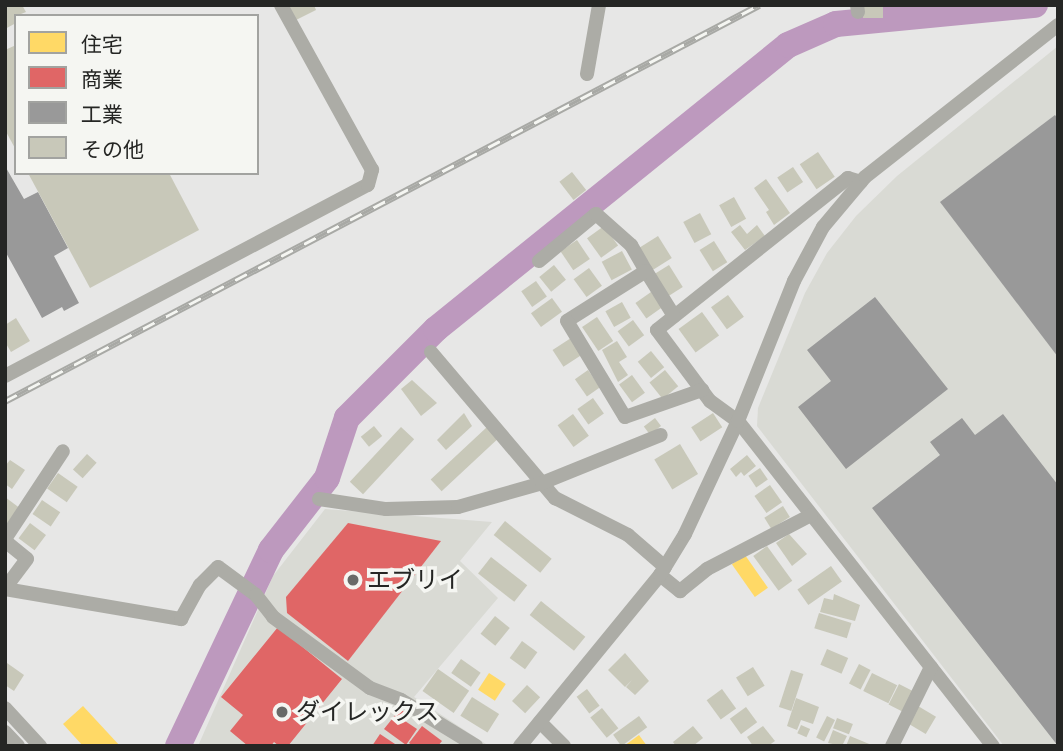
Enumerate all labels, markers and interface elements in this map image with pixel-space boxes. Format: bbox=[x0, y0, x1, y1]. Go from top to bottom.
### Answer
legend bbox=[14, 14, 259, 175]
text: 住宅 bbox=[81, 32, 123, 57]
text: 商業 bbox=[81, 67, 123, 92]
text: 工業 bbox=[81, 102, 123, 127]
text: その他 bbox=[81, 137, 144, 162]
place label: エブリイ bbox=[367, 566, 463, 594]
marker: エブリイ bbox=[345, 572, 361, 588]
place label: ダイレックス bbox=[296, 698, 440, 726]
marker: ダイレックス bbox=[274, 704, 290, 720]

